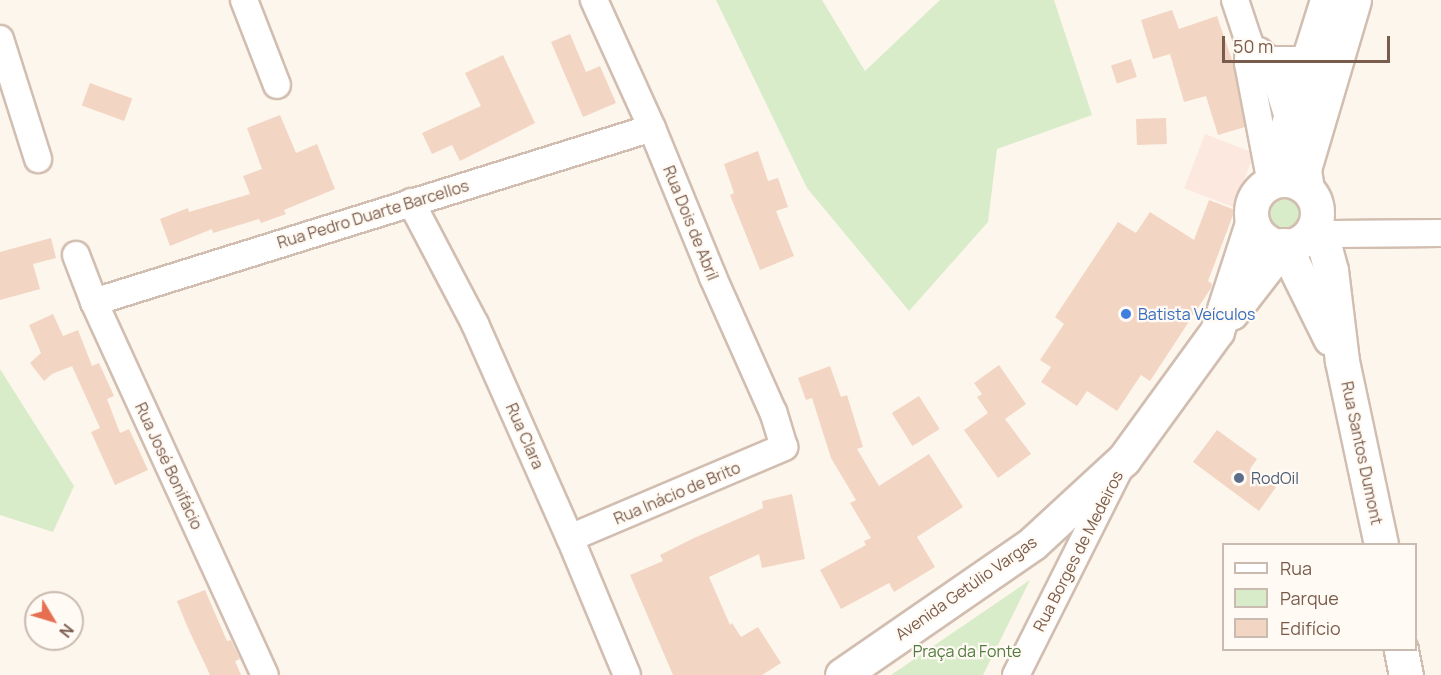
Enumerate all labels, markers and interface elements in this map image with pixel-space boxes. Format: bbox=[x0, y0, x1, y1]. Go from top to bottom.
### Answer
scale bar bbox=[1225, 24, 1393, 62]
text: 50 m bbox=[1233, 34, 1273, 58]
street label: Rua Dois de Abril bbox=[659, 163, 723, 283]
street label: Rua Pedro Duarte Barcellos bbox=[275, 176, 471, 252]
place label: Batista Veículos bbox=[1138, 304, 1255, 324]
marker: Batista Veículos bbox=[1119, 307, 1133, 321]
street label: Rua Santos Dumont bbox=[1337, 380, 1387, 526]
street label: Rua José Bonifácio bbox=[131, 399, 207, 533]
street label: Rua Clara bbox=[502, 400, 548, 472]
street label: Rua Inácio de Brito bbox=[611, 458, 743, 528]
street label: Rua Borges de Medeiros bbox=[1029, 468, 1127, 634]
place label: RodOil bbox=[1251, 468, 1299, 488]
marker: RodOil bbox=[1232, 471, 1246, 485]
street label: Avenida Getúlio Vargas bbox=[892, 532, 1040, 644]
legend bbox=[1222, 543, 1417, 651]
text: Rua bbox=[1280, 556, 1312, 580]
text: Parque bbox=[1280, 586, 1339, 610]
north arrow bbox=[24, 591, 84, 651]
text: Edifício bbox=[1280, 616, 1341, 640]
text: N bbox=[54, 620, 79, 642]
park label: Praça da Fonte bbox=[913, 641, 1021, 661]

